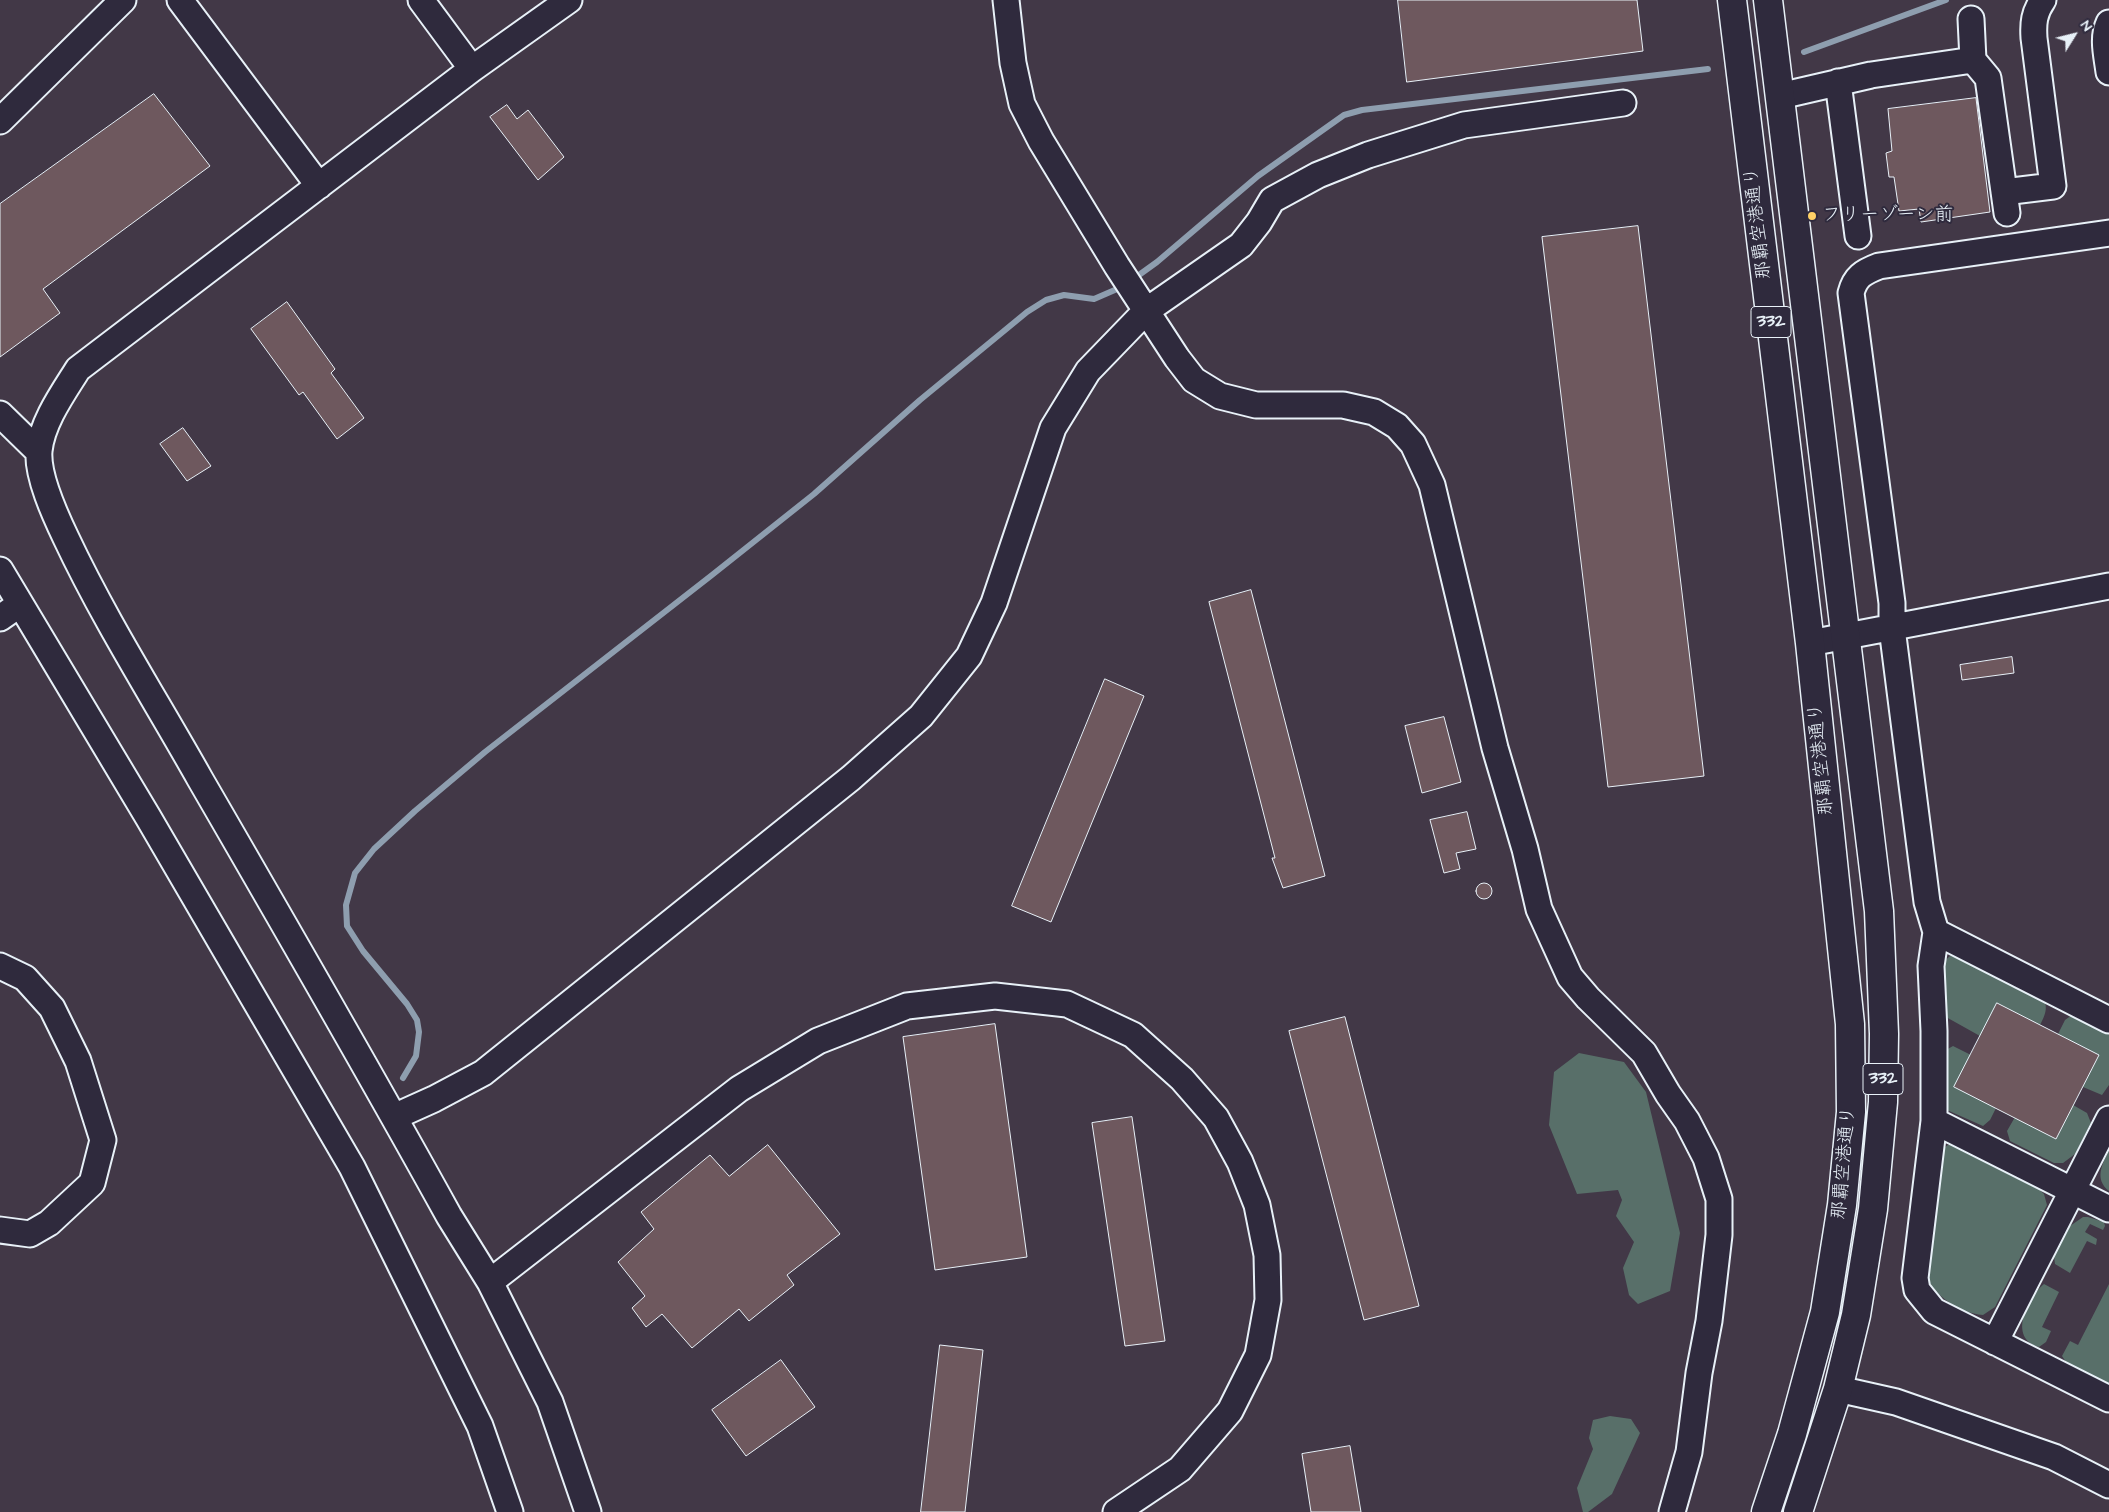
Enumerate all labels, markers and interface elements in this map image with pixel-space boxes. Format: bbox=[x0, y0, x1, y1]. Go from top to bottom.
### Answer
north arrow bbox=[2049, 10, 2099, 60]
text: N bbox=[2075, 17, 2097, 36]
street label: 那覇空港通り bbox=[1741, 165, 1777, 281]
place label: フリーゾーン前 bbox=[1822, 205, 1953, 227]
marker: フリーゾーン前 bbox=[1806, 210, 1818, 222]
road number: 332 bbox=[1751, 306, 1791, 338]
street label: 那覇空港通り bbox=[1805, 701, 1839, 817]
road number: 332 bbox=[1863, 1064, 1903, 1094]
street label: 那覇空港通り bbox=[1829, 1105, 1861, 1221]

